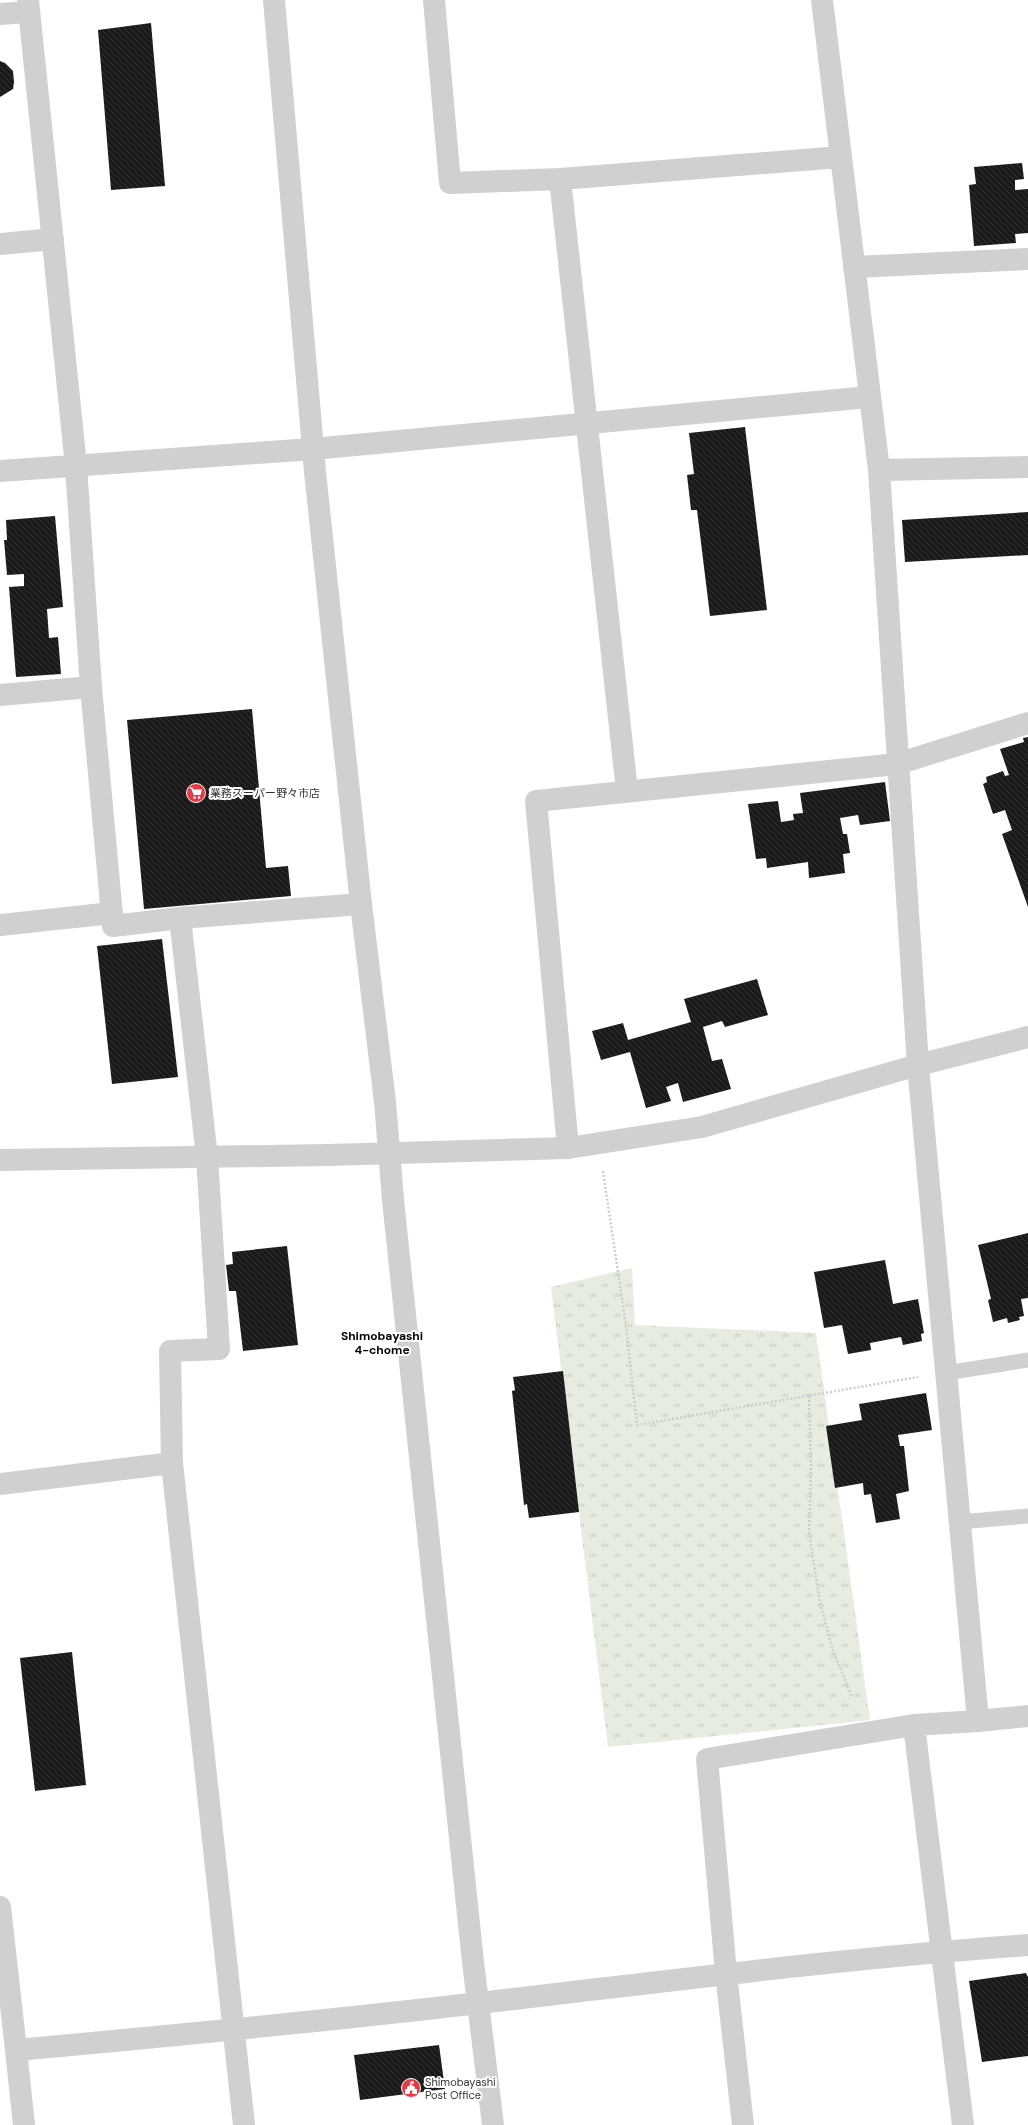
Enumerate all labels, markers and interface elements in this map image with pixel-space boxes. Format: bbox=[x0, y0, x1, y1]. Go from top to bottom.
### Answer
supermarket icon: 業務スーパー野々市店 bbox=[185, 782, 207, 804]
place label: 業務スーパー野々市店 bbox=[210, 786, 320, 800]
district label: Shimobayashi 4-chome bbox=[341, 1328, 423, 1358]
place label: Shimobayashi Post Office bbox=[425, 2075, 496, 2102]
public building icon: Shimobayashi Post Office bbox=[400, 2077, 422, 2099]

